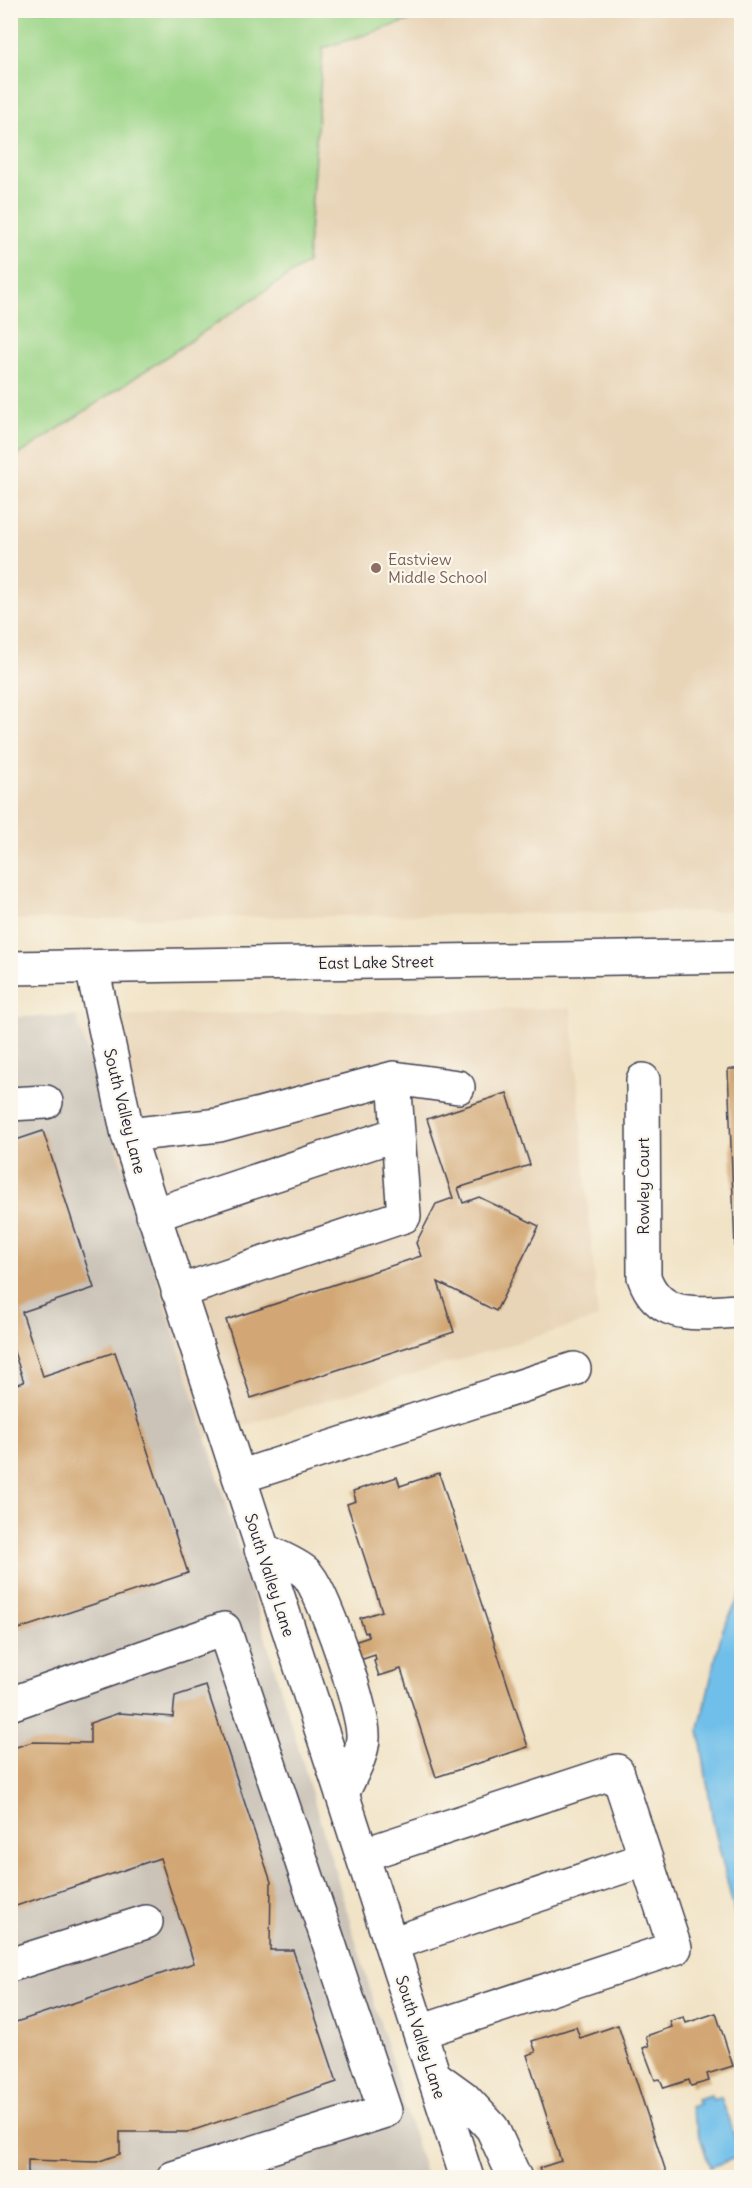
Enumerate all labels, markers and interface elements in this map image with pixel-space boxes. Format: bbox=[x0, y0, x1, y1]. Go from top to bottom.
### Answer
place label: Eastview Middle School bbox=[388, 549, 487, 587]
marker: Eastview Middle School bbox=[369, 561, 383, 575]
street label: East Lake Street bbox=[318, 951, 435, 973]
street label: South Valley Lane bbox=[100, 1046, 150, 1176]
street label: Rowley Court bbox=[633, 1137, 653, 1235]
street label: South Valley Lane bbox=[241, 1511, 299, 1639]
street label: South Valley Lane bbox=[392, 1973, 450, 2101]

